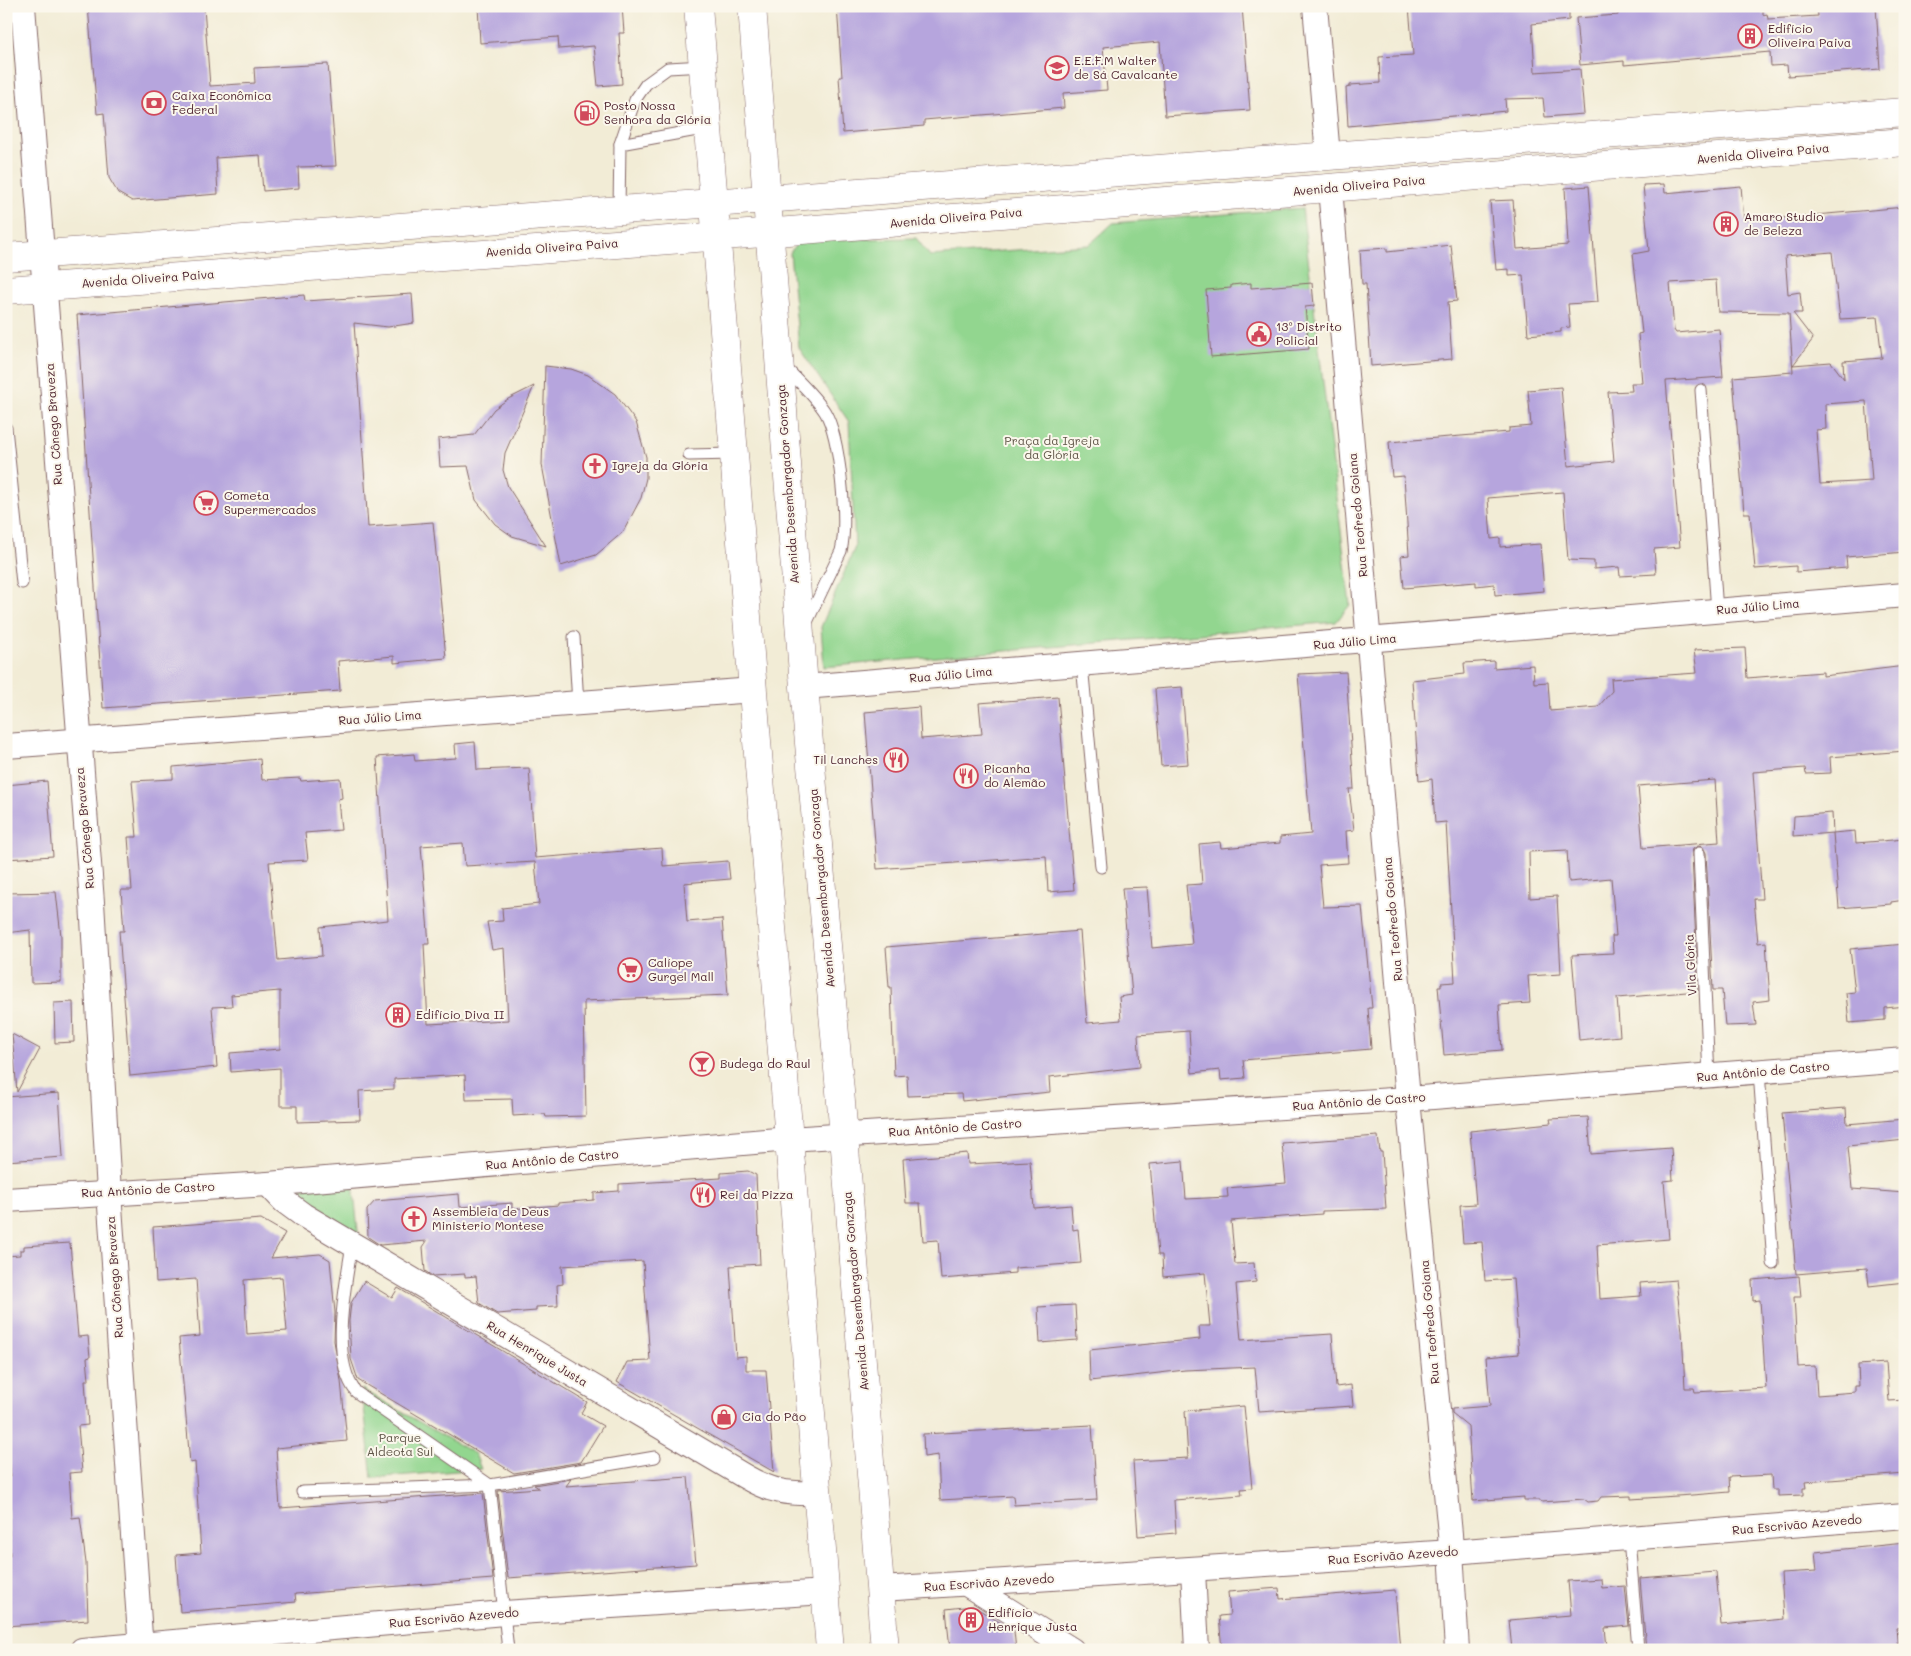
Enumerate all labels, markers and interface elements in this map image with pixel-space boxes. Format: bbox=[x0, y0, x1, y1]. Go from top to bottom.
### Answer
place label: Edifício Oliveira Paiva bbox=[1768, 20, 1851, 50]
building icon: Edifício Oliveira Paiva bbox=[1737, 23, 1763, 49]
place label: E.E.F.M Walter de Sá Cavalcante bbox=[1074, 52, 1178, 82]
school or university icon: E.E.F.M Walter de Sá Cavalcante bbox=[1044, 55, 1070, 81]
place label: Caixa Econômica Federal bbox=[172, 87, 272, 117]
bank icon: Caixa Econômica Federal bbox=[141, 90, 167, 116]
place label: Posto Nossa Senhora da Glória bbox=[604, 97, 711, 127]
fuel station icon: Posto Nossa Senhora da Glória bbox=[574, 100, 600, 126]
street label: Avenida Oliveira Paiva bbox=[1696, 139, 1830, 167]
street label: Avenida Oliveira Paiva bbox=[1292, 171, 1426, 199]
street label: Avenida Oliveira Paiva bbox=[889, 203, 1023, 231]
place label: Amaro Studio de Beleza bbox=[1744, 208, 1823, 238]
building icon: Amaro Studio de Beleza bbox=[1713, 211, 1739, 237]
street label: Avenida Oliveira Paiva bbox=[485, 234, 619, 260]
street label: Avenida Oliveira Paiva bbox=[81, 265, 215, 291]
place label: 13º Distrito Policial bbox=[1276, 318, 1342, 348]
public building icon: 13º Distrito Policial bbox=[1246, 321, 1272, 347]
street label: Rua Cônego Braveza bbox=[41, 363, 65, 486]
street label: Avenida Desembargador Gonzaga bbox=[772, 384, 802, 584]
park label: Praça da Igreja da Glória bbox=[1004, 432, 1100, 462]
street label: Rua Teofredo Goiana bbox=[1344, 452, 1370, 578]
church icon: Igreja da Glória bbox=[582, 453, 608, 479]
place label: Igreja da Glória bbox=[612, 457, 708, 473]
place label: Cometa Supermercados bbox=[224, 487, 316, 517]
supermarket icon: Cometa Supermercados bbox=[193, 490, 219, 516]
street label: Rua Júlio Lima bbox=[1716, 594, 1800, 618]
street label: Rua Júlio Lima bbox=[1313, 629, 1397, 653]
street label: Rua Júlio Lima bbox=[909, 662, 993, 686]
street label: Rua Júlio Lima bbox=[338, 706, 422, 728]
restaurant icon: Til Lanches bbox=[883, 747, 909, 773]
place label: Til Lanches bbox=[813, 751, 878, 767]
place label: Picanha do Alemão bbox=[984, 760, 1045, 790]
restaurant icon: Picanha do Alemão bbox=[953, 763, 979, 789]
street label: Rua Cônego Braveza bbox=[71, 767, 97, 890]
street label: Avenida Desembargador Gonzaga bbox=[804, 788, 838, 988]
street label: Rua Teofredo Goiana bbox=[1379, 856, 1405, 982]
street label: Vila Glória bbox=[1680, 934, 1700, 996]
place label: Calíope Gurgel Mall bbox=[648, 954, 714, 984]
supermarket icon: Calíope Gurgel Mall bbox=[617, 957, 643, 983]
building icon: Edifício Diva II bbox=[385, 1002, 411, 1028]
place label: Edifício Diva II bbox=[416, 1006, 504, 1022]
bar icon: Budega do Raul bbox=[689, 1051, 715, 1077]
place label: Budega do Raul bbox=[720, 1055, 811, 1071]
street label: Rua Antônio de Castro bbox=[1696, 1057, 1830, 1085]
street label: Rua Antônio de Castro bbox=[1292, 1088, 1426, 1114]
street label: Rua Antônio de Castro bbox=[888, 1114, 1022, 1140]
street label: Rua Antônio de Castro bbox=[485, 1145, 619, 1173]
street label: Rua Antônio de Castro bbox=[81, 1178, 215, 1200]
restaurant icon: Rei da Pizza bbox=[690, 1182, 716, 1208]
place label: Rei da Pizza bbox=[720, 1186, 793, 1202]
street label: Avenida Desembargador Gonzaga bbox=[838, 1191, 872, 1391]
place label: Assembleia de Deus Ministerio Montese bbox=[432, 1203, 549, 1233]
church icon: Assembleia de Deus Ministerio Montese bbox=[401, 1206, 427, 1232]
street label: Rua Cônego Braveza bbox=[102, 1216, 126, 1339]
street label: Rua Teofredo Goiana bbox=[1416, 1259, 1442, 1385]
street label: Rua Henrique Justa bbox=[484, 1317, 591, 1390]
shop icon: Cia do Pão bbox=[711, 1404, 737, 1430]
place label: Cia do Pão bbox=[742, 1408, 806, 1424]
park label: Parque Aldeota Sul bbox=[367, 1429, 433, 1459]
street label: Rua Escrivão Azevedo bbox=[1731, 1510, 1862, 1538]
street label: Rua Escrivão Azevedo bbox=[1327, 1542, 1458, 1568]
street label: Rua Escrivão Azevedo bbox=[923, 1569, 1054, 1595]
street label: Rua Escrivão Azevedo bbox=[388, 1603, 519, 1631]
place label: Edifício Henrique Justa bbox=[988, 1604, 1078, 1634]
building icon: Edifício Henrique Justa bbox=[958, 1607, 984, 1633]

